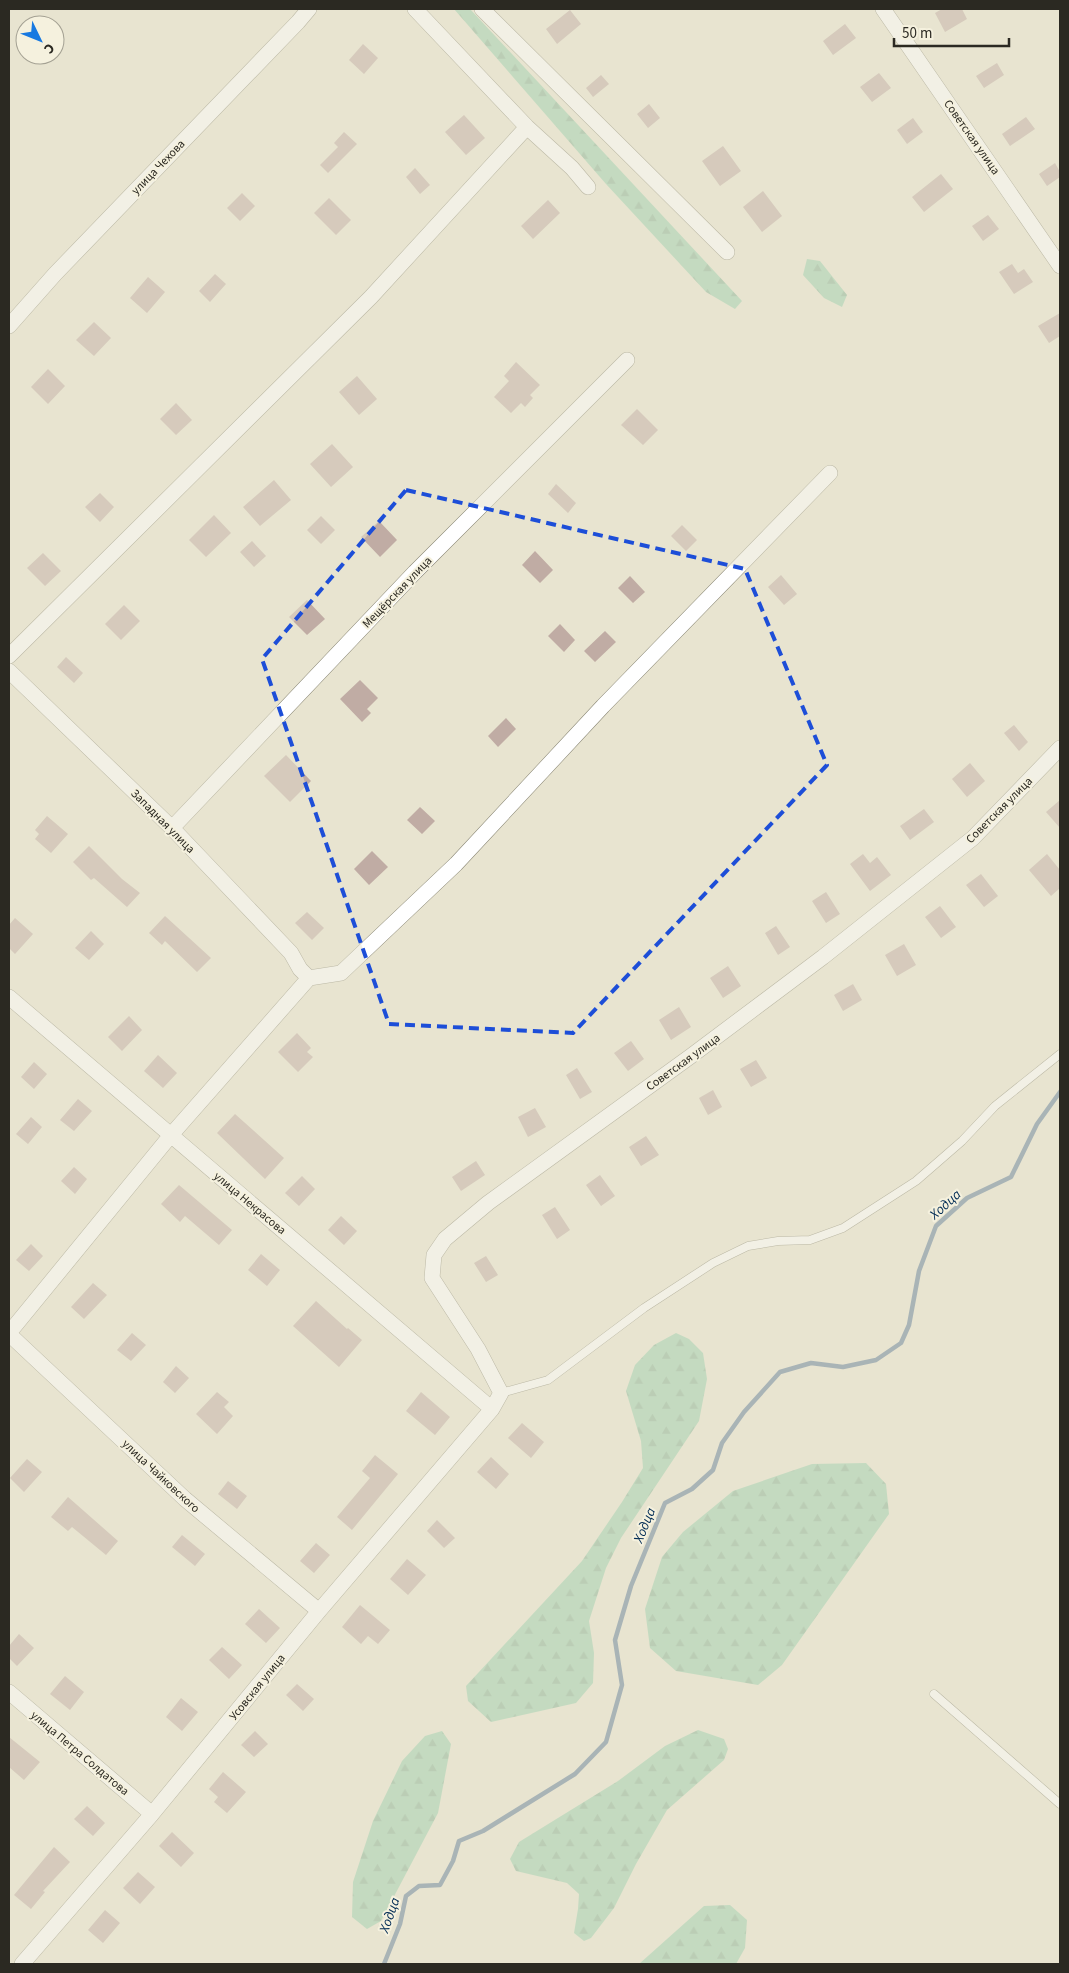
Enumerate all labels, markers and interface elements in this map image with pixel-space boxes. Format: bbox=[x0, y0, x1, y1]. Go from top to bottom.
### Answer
north arrow bbox=[15, 15, 65, 65]
scale bar bbox=[894, 15, 1009, 47]
text: 50 m bbox=[902, 23, 932, 44]
text: С bbox=[39, 38, 59, 58]
street label: Советская улица bbox=[939, 96, 1004, 178]
street label: улица Чехова bbox=[128, 136, 189, 199]
street label: Мещёрская улица bbox=[359, 553, 436, 632]
street label: Советская улица bbox=[962, 773, 1036, 847]
street label: Западная улица bbox=[127, 785, 199, 857]
street label: Советская улица bbox=[643, 1030, 724, 1095]
street label: улица Некрасова bbox=[210, 1168, 290, 1239]
water label: Ходца bbox=[925, 1185, 966, 1225]
street label: улица Чайковского bbox=[118, 1436, 203, 1517]
water label: Ходца bbox=[628, 1504, 661, 1547]
street label: Усовская улица bbox=[225, 1651, 289, 1724]
street label: улица Петра Солдатова bbox=[27, 1707, 133, 1800]
water label: Ходца bbox=[374, 1894, 405, 1937]

